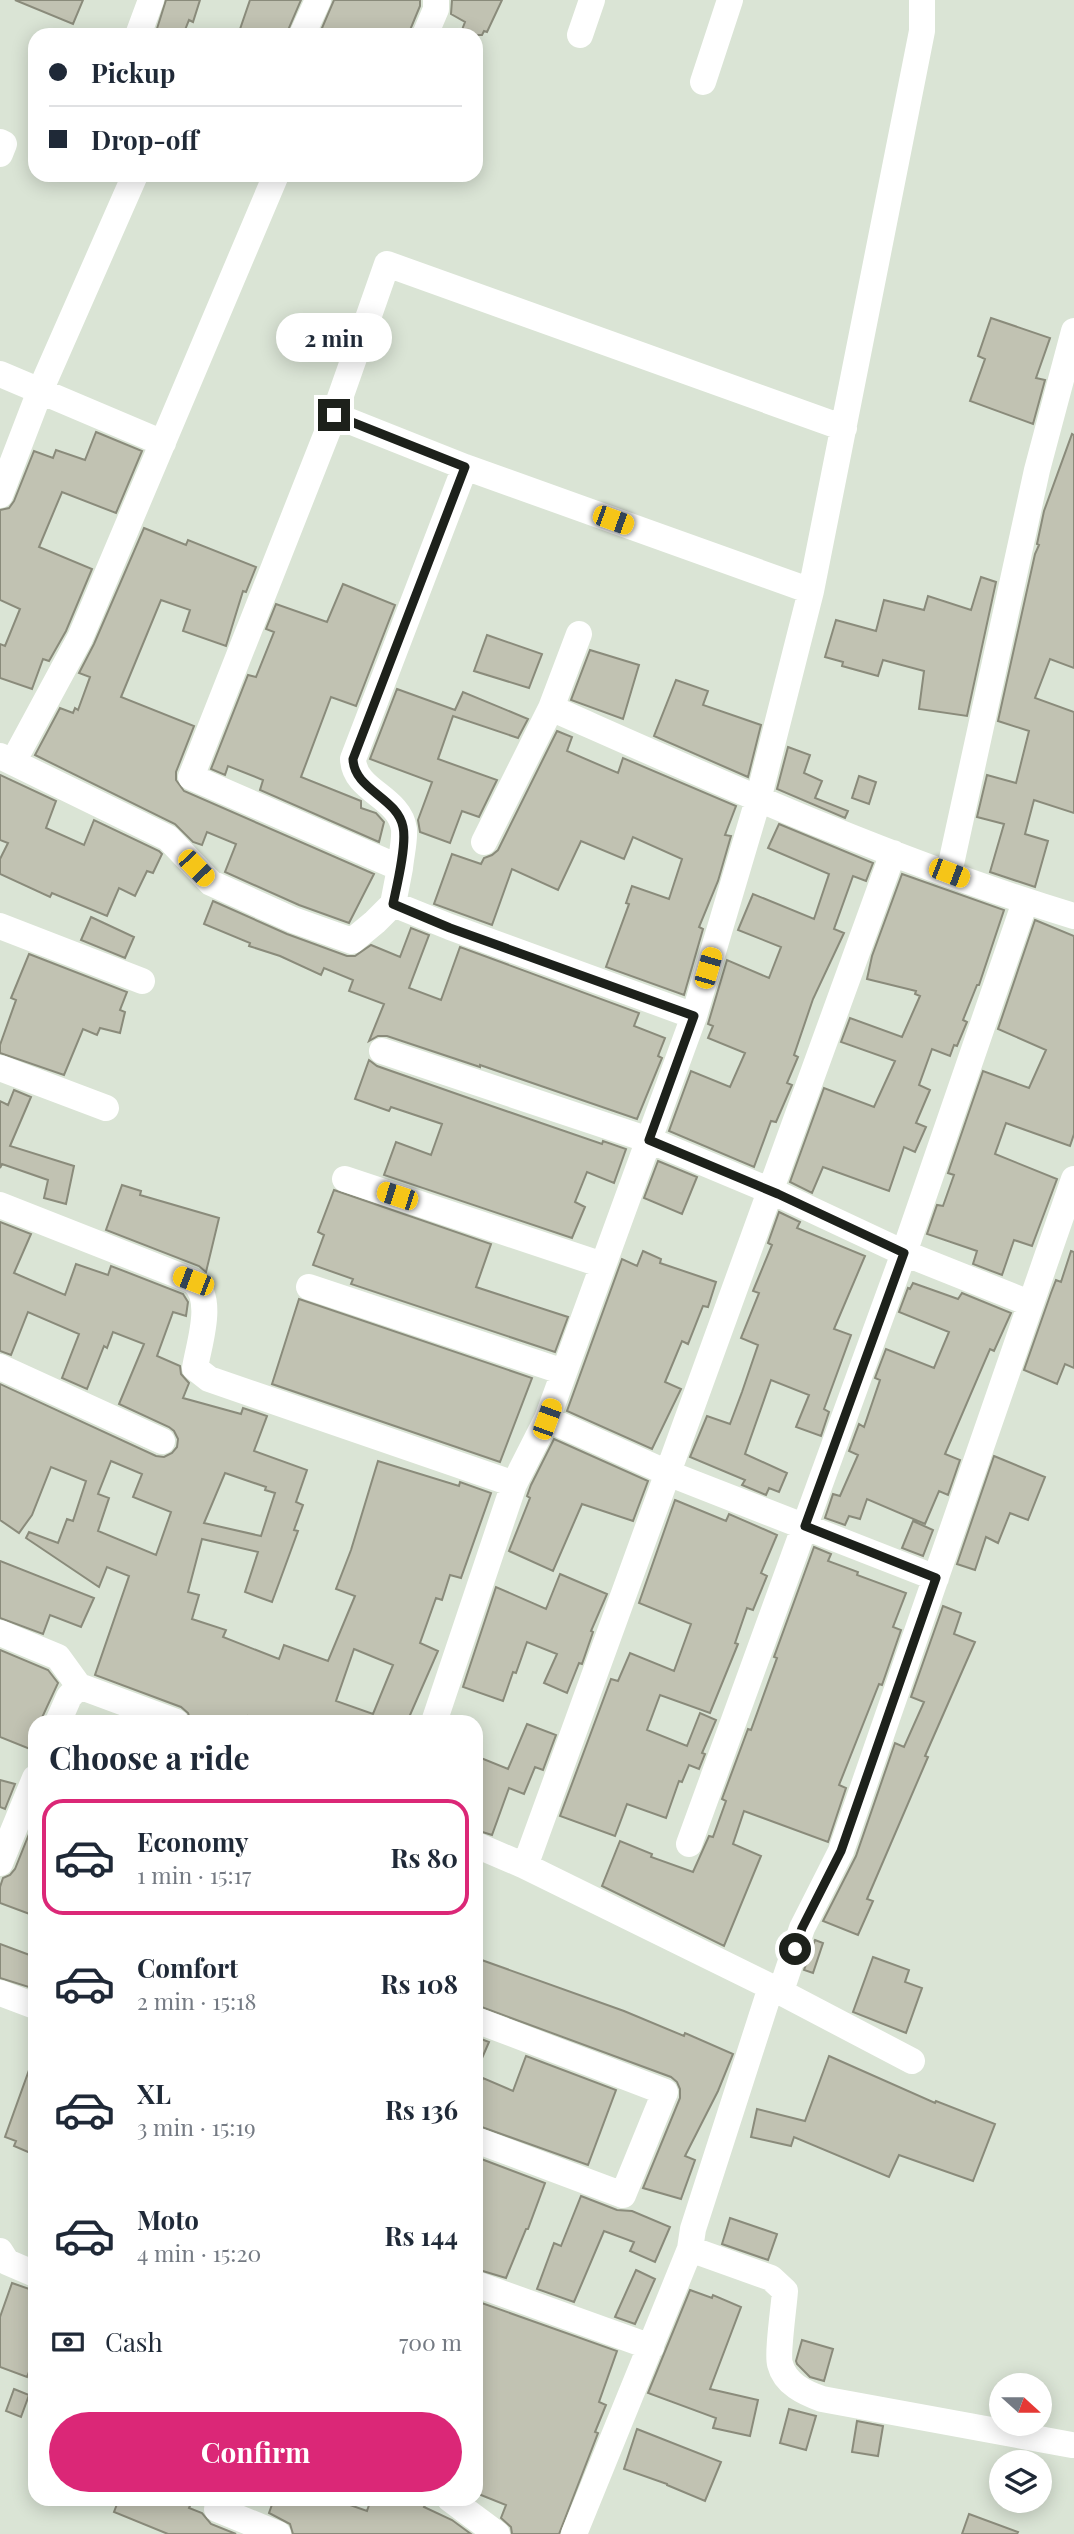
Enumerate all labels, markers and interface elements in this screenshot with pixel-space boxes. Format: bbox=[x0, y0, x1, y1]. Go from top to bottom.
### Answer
text: Pickup bbox=[91, 55, 175, 90]
text: Drop-off bbox=[91, 122, 198, 157]
callout: 2 min bbox=[276, 314, 392, 362]
text: 2 min bbox=[304, 322, 364, 353]
route end bbox=[318, 399, 350, 431]
car bbox=[590, 503, 637, 537]
car bbox=[174, 846, 219, 890]
car bbox=[926, 856, 973, 890]
car bbox=[693, 945, 724, 991]
car bbox=[374, 1180, 421, 1212]
car bbox=[170, 1264, 217, 1298]
car bbox=[530, 1396, 565, 1442]
text: Choose a ride bbox=[49, 1735, 250, 1778]
text: Economy bbox=[137, 1824, 248, 1859]
icon: car bbox=[53, 1826, 116, 1889]
text: Rs 80 bbox=[391, 1840, 458, 1875]
text: 1 min · 15:17 bbox=[137, 1859, 251, 1890]
route start bbox=[779, 1933, 811, 1965]
text: Comfort bbox=[137, 1950, 238, 1985]
icon: car bbox=[53, 1952, 116, 2015]
text: Rs 108 bbox=[381, 1966, 458, 2001]
text: 2 min · 15:18 bbox=[137, 1985, 257, 2016]
text: XL bbox=[137, 2076, 171, 2111]
icon: car bbox=[53, 2078, 116, 2141]
text: Rs 136 bbox=[385, 2092, 458, 2127]
text: 3 min · 15:19 bbox=[137, 2111, 256, 2142]
text: Moto bbox=[137, 2202, 199, 2237]
icon: car bbox=[53, 2204, 116, 2267]
text: Rs 144 bbox=[385, 2218, 458, 2253]
text: 4 min · 15:20 bbox=[137, 2237, 261, 2268]
icon: cash bbox=[49, 2323, 87, 2361]
text: Cash bbox=[105, 2324, 163, 2359]
text: 700 m bbox=[399, 2326, 462, 2357]
north arrow bbox=[989, 2373, 1052, 2436]
map controls bbox=[989, 2373, 1052, 2513]
button: Confirm bbox=[49, 2412, 462, 2492]
button: layers bbox=[989, 2450, 1052, 2513]

